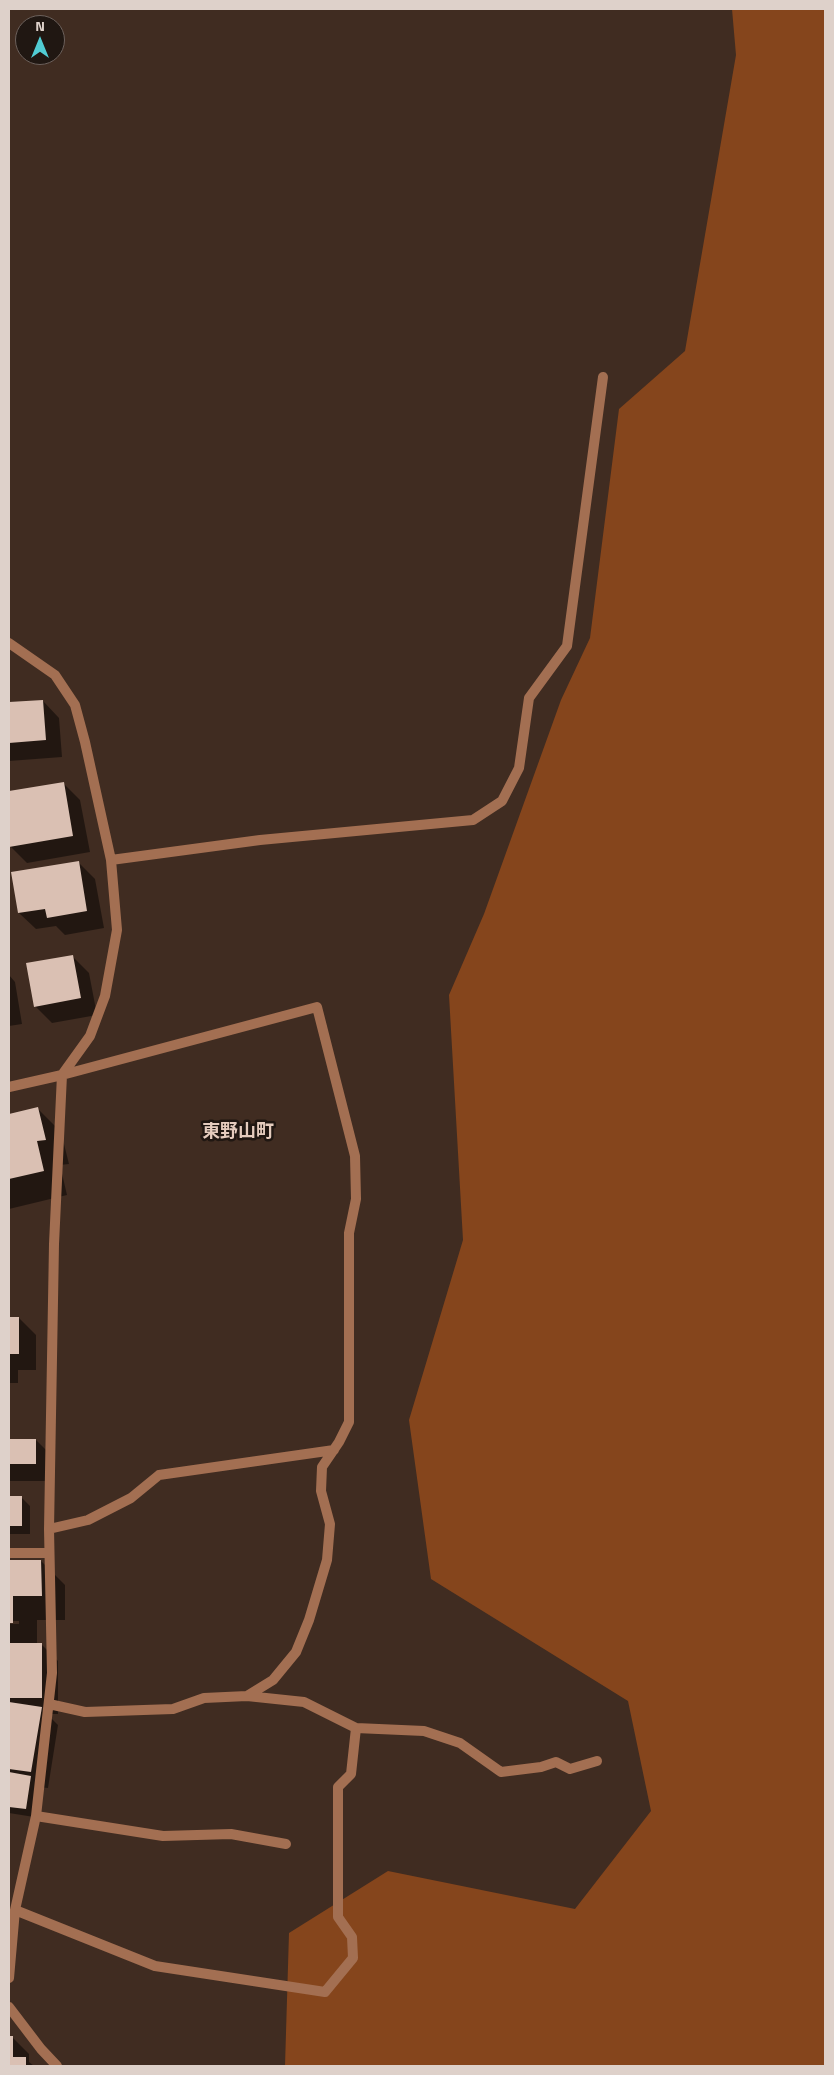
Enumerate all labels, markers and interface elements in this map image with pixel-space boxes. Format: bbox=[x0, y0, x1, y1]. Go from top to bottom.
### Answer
north arrow bbox=[15, 15, 65, 65]
text: N bbox=[35, 15, 45, 36]
district label: 東野山町 bbox=[202, 1122, 274, 1144]

